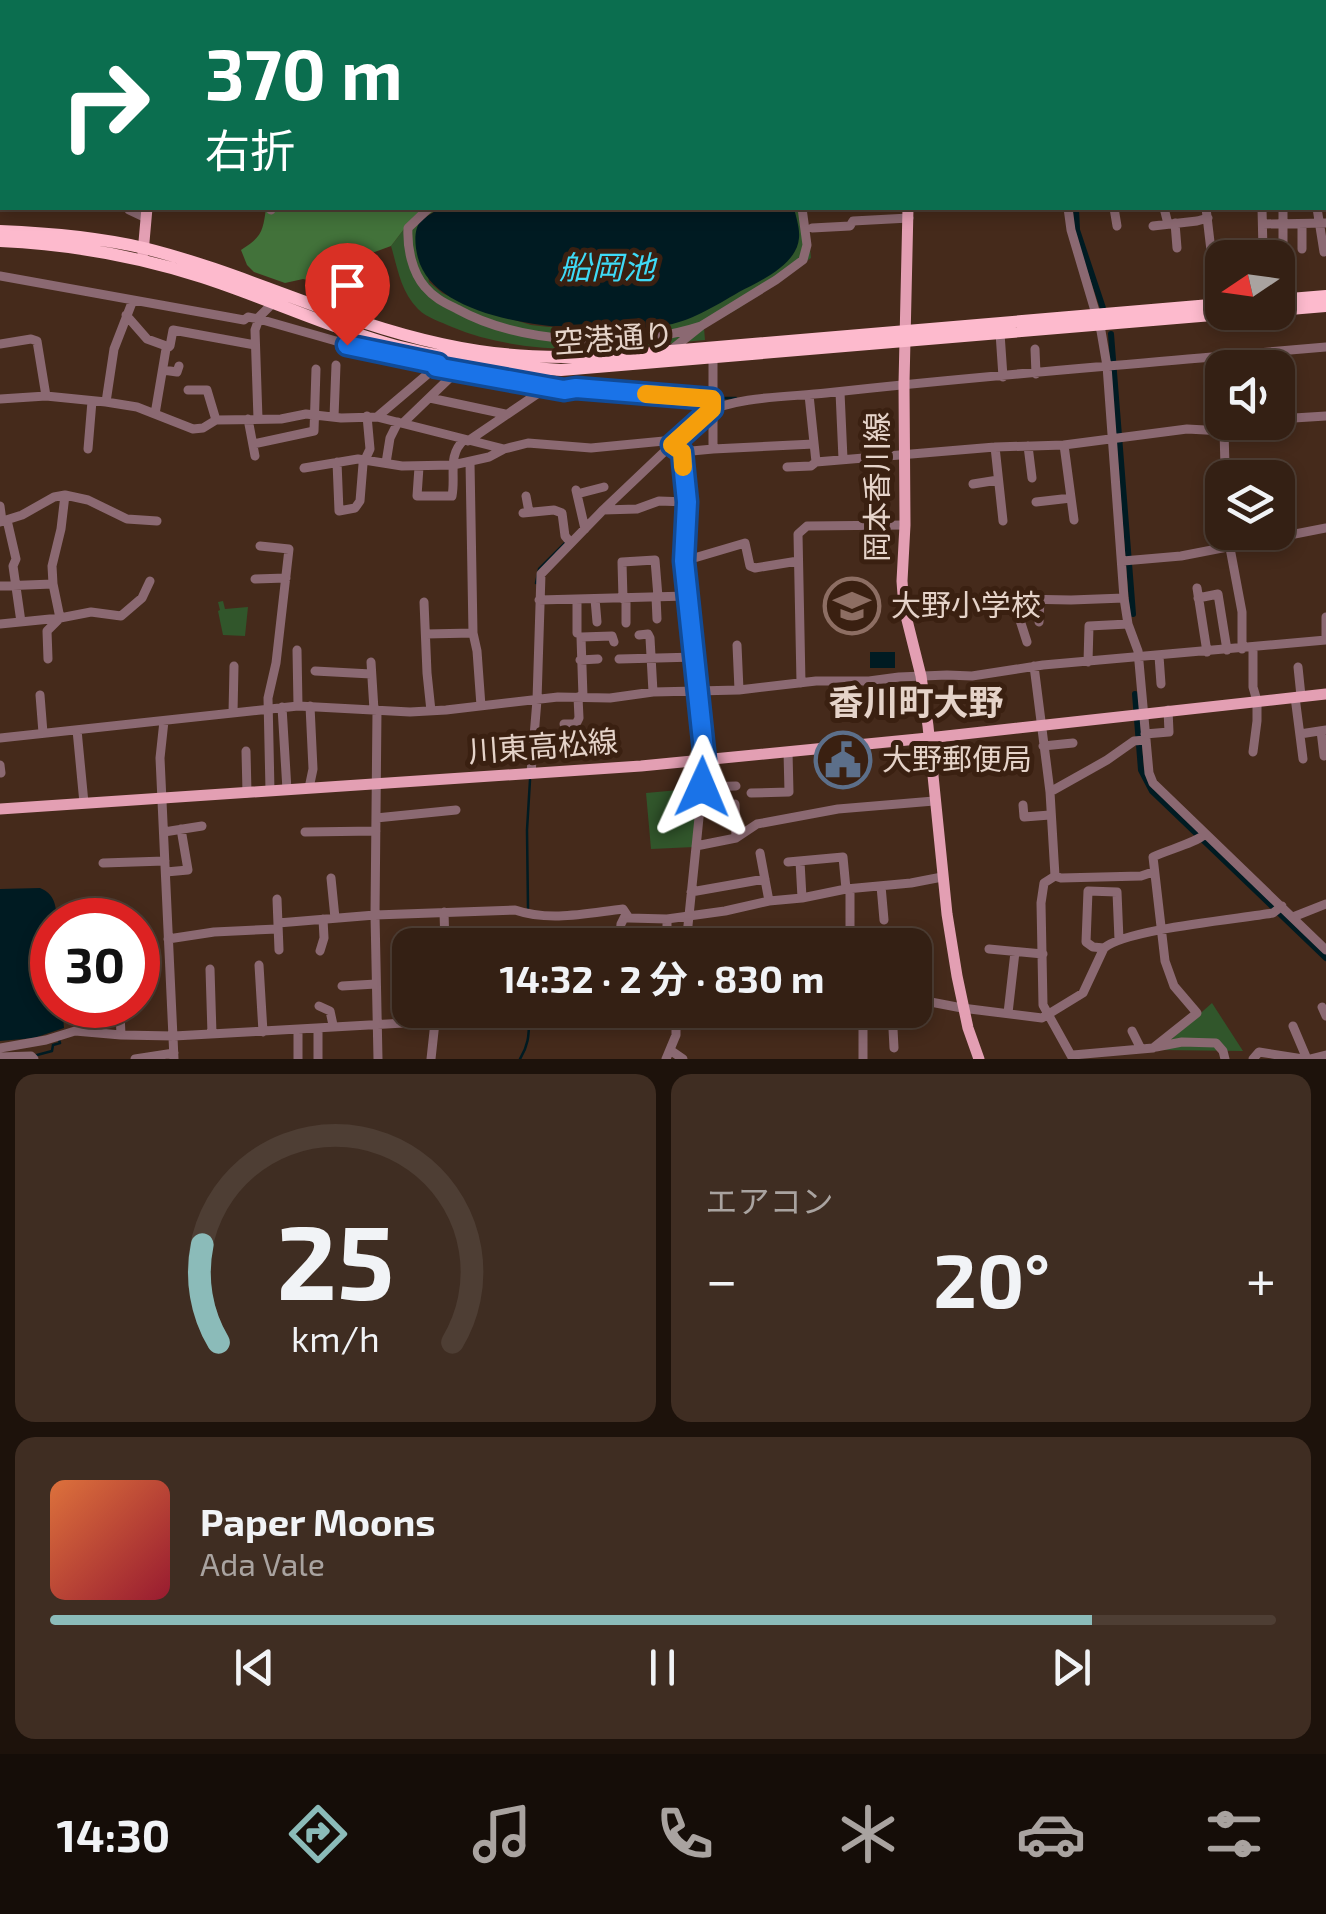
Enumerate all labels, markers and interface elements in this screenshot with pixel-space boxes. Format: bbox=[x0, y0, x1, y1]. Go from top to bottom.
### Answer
text: 370 m bbox=[205, 30, 403, 114]
icon: right bbox=[40, 40, 170, 170]
text: 右折 bbox=[205, 122, 295, 176]
north arrow bbox=[1205, 240, 1295, 330]
map controls bbox=[1205, 240, 1295, 550]
pin bbox=[305, 243, 390, 346]
water label: 船岡池 bbox=[559, 247, 658, 285]
icon: arrive bbox=[320, 258, 375, 313]
street label: 空港通り bbox=[553, 315, 675, 359]
button: sound bbox=[1205, 350, 1295, 440]
street label: 岡本香川線 bbox=[858, 412, 894, 562]
button: layers bbox=[1205, 460, 1295, 550]
school or university icon: 大野小学校 bbox=[822, 576, 882, 636]
place label: 大野小学校 bbox=[891, 586, 1041, 622]
district label: 香川町大野 bbox=[828, 680, 1004, 722]
street label: 川東高松線 bbox=[467, 722, 619, 768]
public building icon: 大野郵便局 bbox=[813, 730, 873, 790]
position arrow bbox=[650, 735, 754, 839]
place label: 大野郵便局 bbox=[882, 740, 1032, 776]
speed limit sign: 30 bbox=[30, 898, 160, 1028]
text: 14:32 · 2 分 · 830 m bbox=[499, 955, 825, 1001]
text: エアコン bbox=[706, 1181, 834, 1219]
text: 25 bbox=[276, 1196, 394, 1321]
text: 20° bbox=[933, 1233, 1050, 1323]
text: − bbox=[706, 1245, 738, 1311]
text: + bbox=[1246, 1245, 1276, 1311]
text: km/h bbox=[291, 1316, 380, 1359]
text: Paper Moons bbox=[200, 1498, 436, 1544]
text: Ada Vale bbox=[200, 1544, 325, 1582]
icon: previous bbox=[227, 1640, 282, 1695]
icon: pause bbox=[635, 1640, 690, 1695]
icon: next bbox=[1044, 1640, 1099, 1695]
icon: directions bbox=[283, 1799, 353, 1869]
icon: music bbox=[467, 1799, 537, 1869]
icon: phone bbox=[650, 1799, 720, 1869]
icon: climate bbox=[833, 1799, 903, 1869]
icon: car bbox=[1016, 1799, 1086, 1869]
icon: filters bbox=[1199, 1799, 1269, 1869]
text: 14:30 bbox=[57, 1807, 170, 1861]

